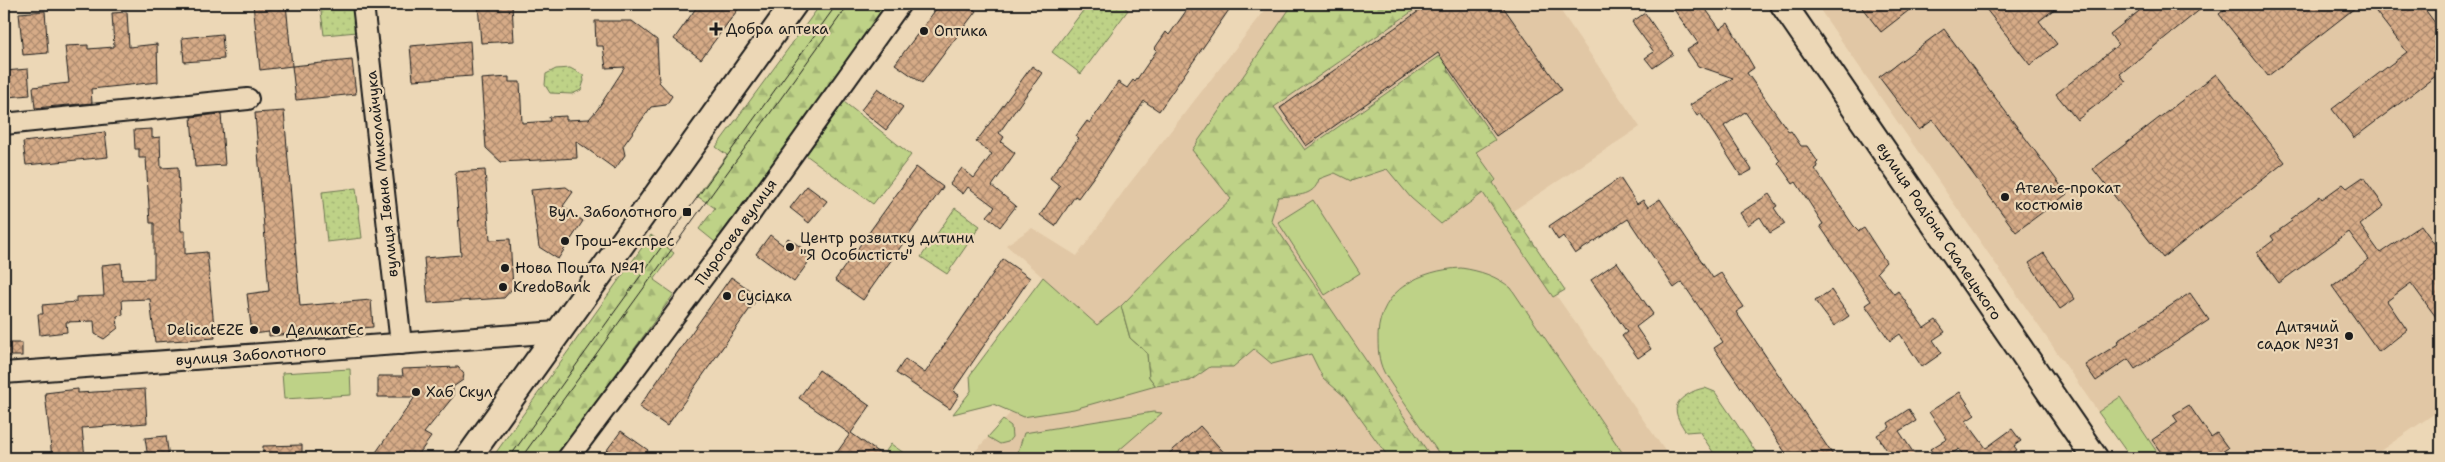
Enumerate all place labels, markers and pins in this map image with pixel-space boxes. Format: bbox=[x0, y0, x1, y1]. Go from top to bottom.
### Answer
place label: Добра аптека bbox=[726, 19, 829, 39]
place label: Оптика bbox=[934, 21, 988, 41]
marker: Добра аптека bbox=[710, 23, 722, 35]
marker: Оптика bbox=[918, 25, 930, 37]
place label: Ательє-прокат костюмів bbox=[2015, 178, 2121, 215]
marker: Ательє-прокат костюмів bbox=[1999, 191, 2011, 203]
place label: Вул. Заболотного bbox=[549, 202, 677, 222]
marker: Вул. Заболотного bbox=[681, 206, 693, 218]
place label: Центр розвитку дитини "Я Особистість" bbox=[800, 228, 975, 265]
place label: Грош-експрес bbox=[575, 231, 674, 251]
marker: Грош-експрес bbox=[559, 235, 571, 247]
marker: Центр розвитку дитини "Я Особистість" bbox=[784, 241, 796, 253]
place label: Нова Пошта №41 bbox=[515, 258, 645, 278]
marker: Нова Пошта №41 bbox=[499, 262, 511, 274]
place label: KredoBank bbox=[513, 277, 591, 297]
marker: KredoBank bbox=[497, 281, 509, 293]
place label: Сусідка bbox=[737, 286, 792, 306]
marker: Сусідка bbox=[721, 290, 733, 302]
place label: Дитячий садок №31 bbox=[2257, 317, 2339, 354]
place label: DelicatEZE bbox=[167, 320, 244, 340]
place label: ДеликатЕс bbox=[286, 320, 364, 340]
marker: DelicatEZE bbox=[248, 324, 260, 336]
marker: ДеликатЕс bbox=[270, 324, 282, 336]
marker: Дитячий садок №31 bbox=[2343, 330, 2355, 342]
place label: Хаб Скул bbox=[426, 382, 493, 402]
marker: Хаб Скул bbox=[410, 386, 422, 398]

